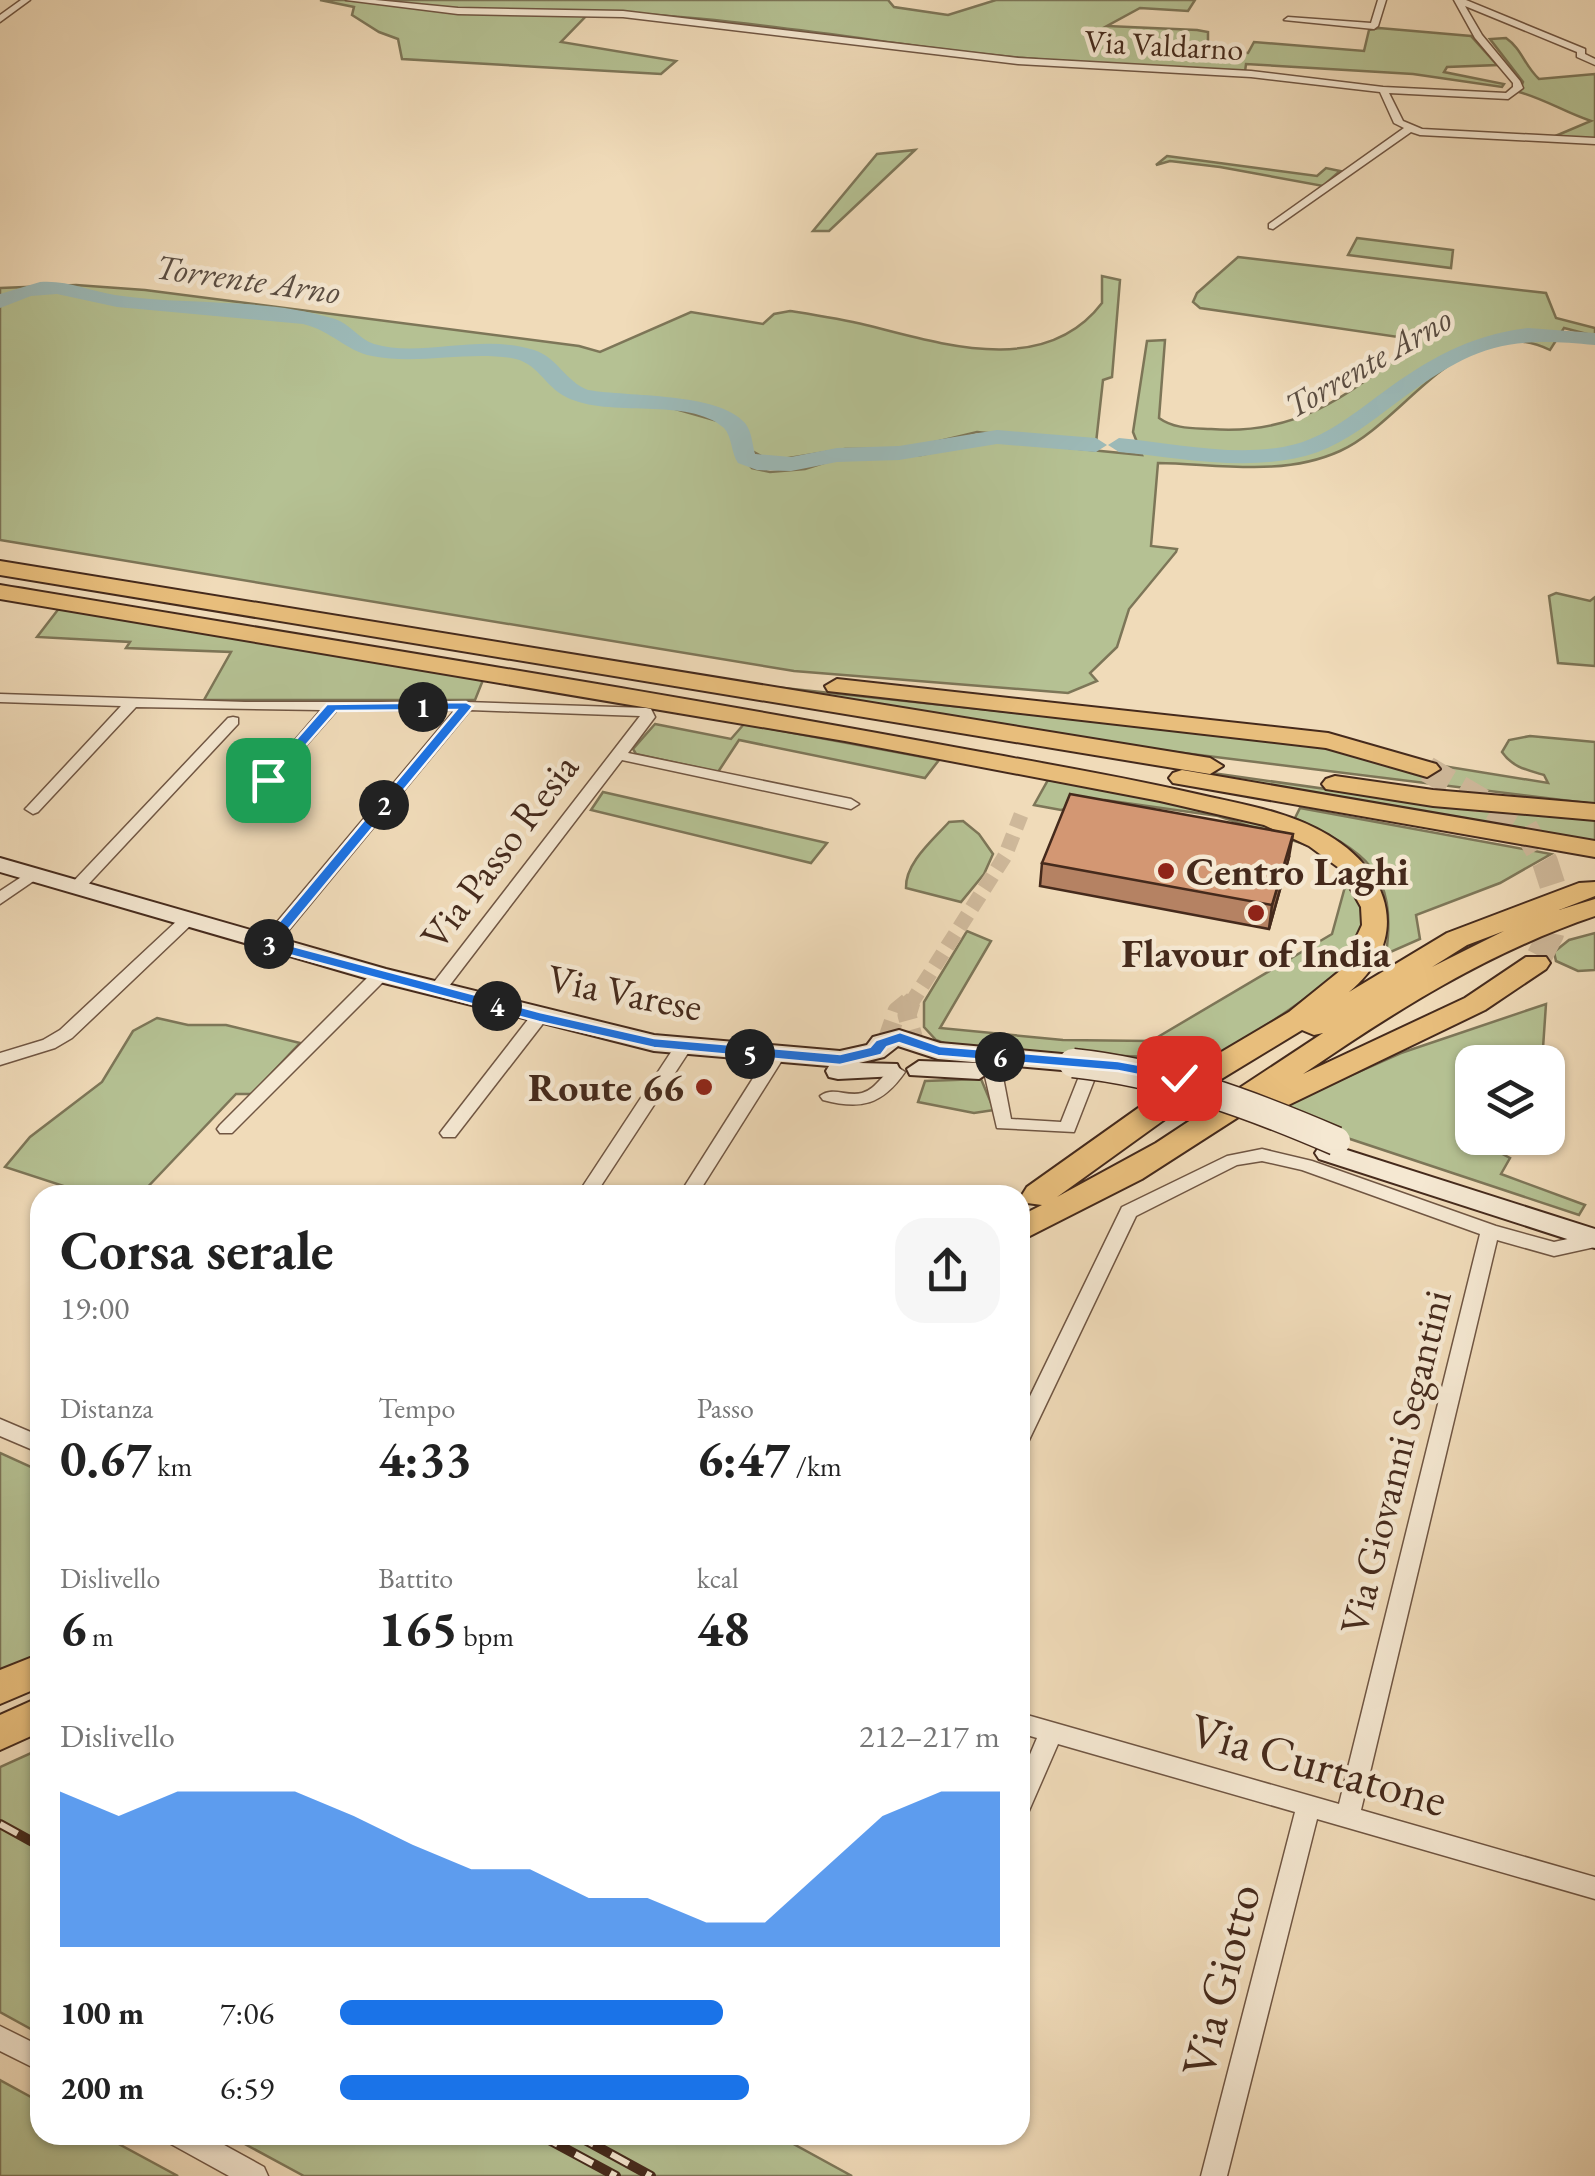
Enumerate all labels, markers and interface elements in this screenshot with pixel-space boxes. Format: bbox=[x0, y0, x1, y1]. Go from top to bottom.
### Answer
street label: Via Valdarno bbox=[1084, 20, 1244, 70]
water label: Torrente Arno bbox=[153, 243, 343, 314]
water label: Torrente Arno bbox=[1276, 296, 1460, 428]
pin: 1 bbox=[398, 682, 448, 732]
text: 1 bbox=[416, 689, 430, 725]
pin bbox=[226, 738, 311, 823]
street label: Via Passo Resia bbox=[408, 743, 590, 959]
icon: arrive bbox=[241, 753, 296, 808]
pin: 2 bbox=[359, 780, 409, 830]
text: 2 bbox=[377, 787, 391, 823]
place label: Centro Laghi bbox=[1186, 845, 1409, 897]
marker: Centro Laghi bbox=[1155, 860, 1177, 882]
marker: Flavour of India bbox=[1245, 902, 1267, 924]
pin: 3 bbox=[244, 919, 294, 969]
text: 3 bbox=[262, 926, 276, 962]
place label: Flavour of India bbox=[1121, 927, 1391, 979]
street label: Via Varese bbox=[543, 952, 707, 1032]
pin: 4 bbox=[472, 981, 522, 1031]
text: 4 bbox=[490, 988, 504, 1024]
pin: 5 bbox=[725, 1029, 775, 1079]
pin: 6 bbox=[975, 1032, 1025, 1082]
text: 5 bbox=[743, 1036, 757, 1072]
pin bbox=[1137, 1036, 1222, 1121]
text: 6 bbox=[993, 1039, 1007, 1075]
map controls bbox=[1455, 1045, 1565, 1155]
button: layers bbox=[1455, 1045, 1565, 1155]
icon: check bbox=[1152, 1051, 1207, 1106]
place label: Route 66 bbox=[528, 1061, 684, 1113]
marker: Route 66 bbox=[693, 1076, 715, 1098]
text: Corsa serale bbox=[60, 1214, 334, 1285]
button: share bbox=[895, 1218, 1000, 1323]
street label: Via Giovanni Segantini bbox=[1327, 1284, 1463, 1639]
text: 19:00 bbox=[60, 1287, 129, 1329]
text: Distanza bbox=[60, 1390, 154, 1426]
text: Tempo bbox=[378, 1390, 455, 1426]
text: Passo bbox=[697, 1390, 754, 1426]
text: 0.67 bbox=[60, 1426, 152, 1491]
text: 4:33 bbox=[378, 1426, 472, 1491]
text: 6:47 bbox=[697, 1426, 790, 1491]
text: km bbox=[152, 1448, 192, 1484]
text: /km bbox=[790, 1448, 842, 1484]
text: Dislivello bbox=[60, 1560, 160, 1596]
text: Battito bbox=[378, 1560, 453, 1596]
text: kcal bbox=[697, 1560, 739, 1596]
text: 6 bbox=[60, 1596, 86, 1661]
text: 165 bbox=[378, 1596, 458, 1661]
text: 48 bbox=[697, 1596, 750, 1661]
text: m bbox=[86, 1618, 114, 1654]
text: bpm bbox=[458, 1618, 514, 1654]
street label: Via Curtatone bbox=[1183, 1698, 1455, 1830]
text: Dislivello bbox=[60, 1715, 175, 1757]
text: 212–217 m bbox=[859, 1715, 1000, 1757]
street label: Via Giotto bbox=[1166, 1877, 1274, 2083]
text: 100 m bbox=[60, 1992, 144, 2034]
text: 7:06 bbox=[220, 1992, 274, 2034]
text: 200 m bbox=[60, 2067, 144, 2109]
text: 6:59 bbox=[220, 2067, 274, 2109]

